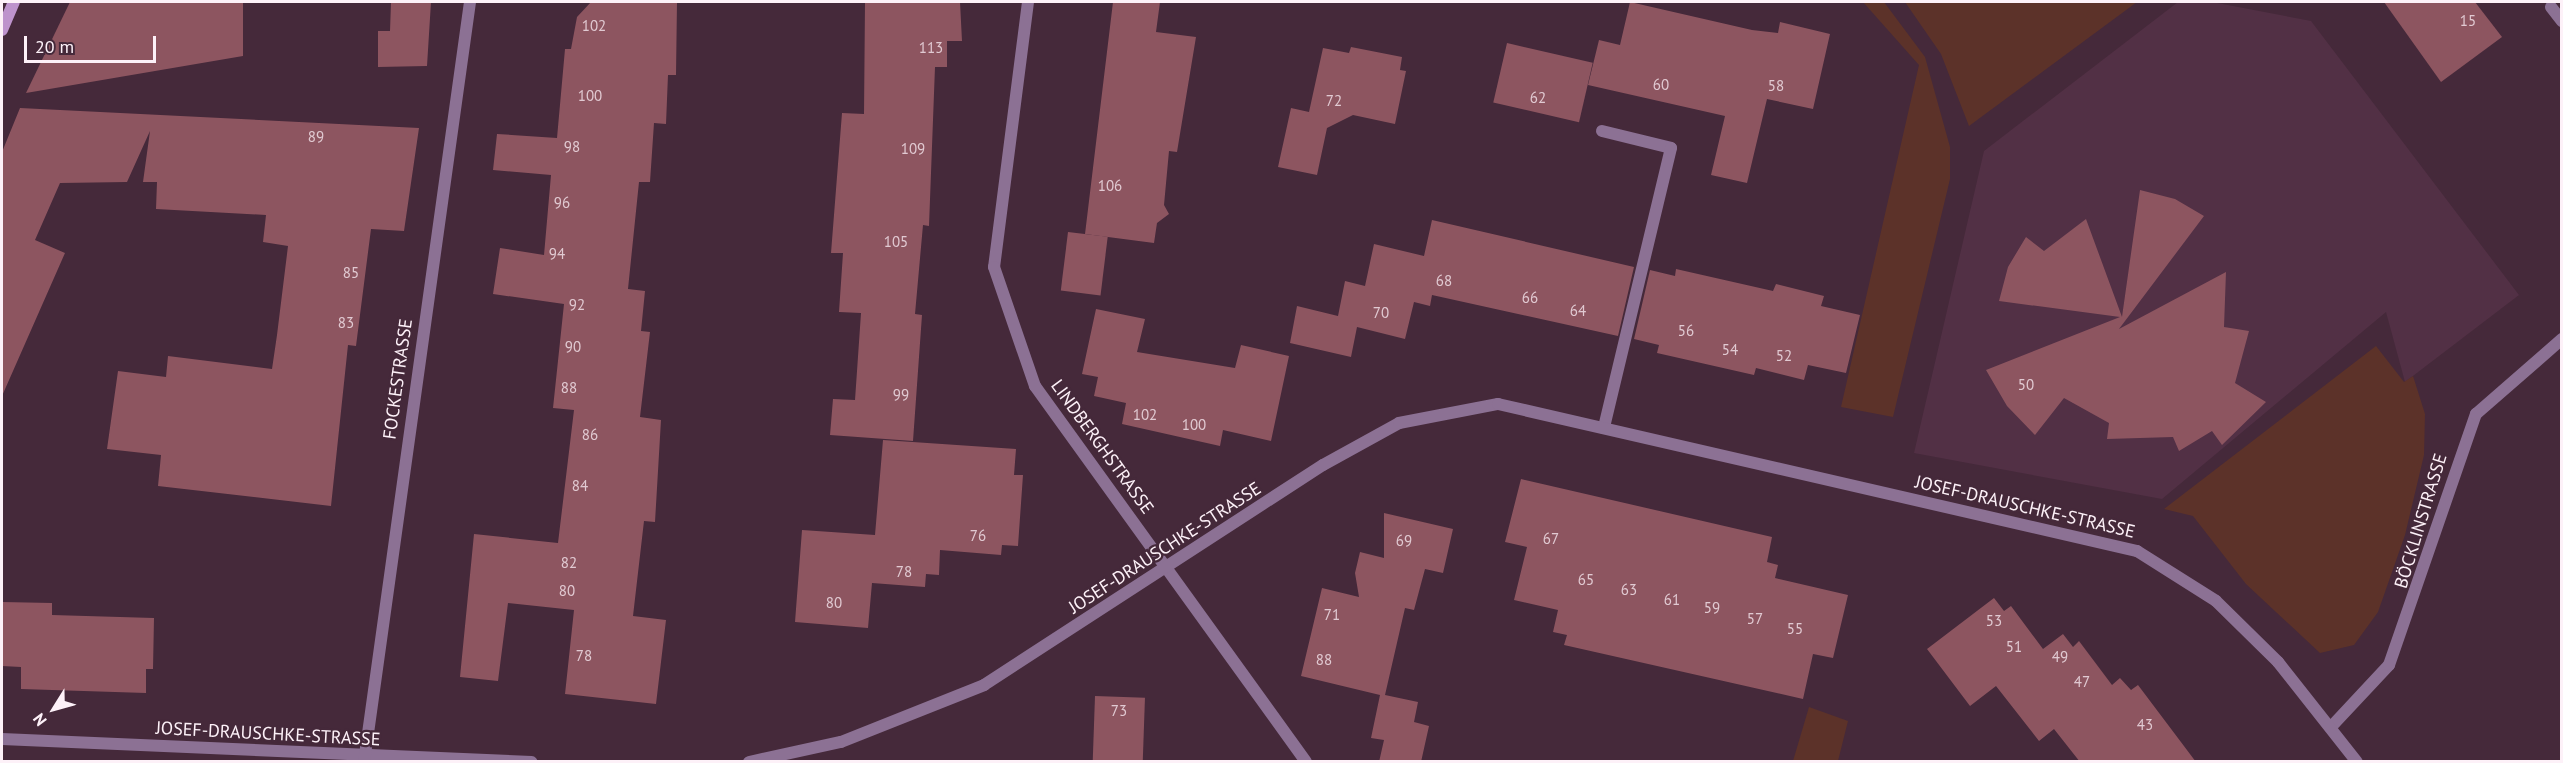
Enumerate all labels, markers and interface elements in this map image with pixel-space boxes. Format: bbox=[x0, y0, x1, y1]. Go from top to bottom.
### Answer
house number: 15 bbox=[2460, 12, 2476, 30]
house number: 102 bbox=[582, 17, 606, 35]
scale bar bbox=[27, 24, 159, 62]
text: 20 m bbox=[35, 35, 74, 58]
house number: 113 bbox=[919, 39, 943, 57]
house number: 60 bbox=[1653, 76, 1669, 94]
house number: 58 bbox=[1768, 77, 1784, 95]
house number: 100 bbox=[578, 87, 602, 105]
house number: 62 bbox=[1530, 89, 1546, 107]
house number: 72 bbox=[1326, 92, 1342, 110]
house number: 89 bbox=[308, 128, 324, 146]
house number: 98 bbox=[564, 138, 580, 156]
house number: 109 bbox=[901, 140, 925, 158]
house number: 106 bbox=[1098, 177, 1122, 195]
house number: 96 bbox=[554, 194, 570, 212]
house number: 105 bbox=[884, 233, 908, 251]
house number: 94 bbox=[549, 245, 565, 263]
house number: 85 bbox=[343, 264, 359, 282]
house number: 68 bbox=[1436, 272, 1452, 290]
house number: 66 bbox=[1522, 289, 1538, 307]
house number: 92 bbox=[569, 296, 585, 314]
house number: 64 bbox=[1570, 302, 1586, 320]
house number: 70 bbox=[1373, 304, 1389, 322]
house number: 83 bbox=[338, 314, 354, 332]
street label: FOCKESTRASSE bbox=[379, 317, 417, 441]
house number: 56 bbox=[1678, 322, 1694, 340]
house number: 90 bbox=[565, 338, 581, 356]
house number: 54 bbox=[1722, 341, 1738, 359]
house number: 52 bbox=[1776, 347, 1792, 365]
street label: LINDBERGHSTRASSE bbox=[1046, 376, 1158, 518]
house number: 50 bbox=[2018, 376, 2034, 394]
house number: 88 bbox=[561, 379, 577, 397]
house number: 99 bbox=[893, 386, 909, 404]
house number: 102 bbox=[1133, 406, 1157, 424]
house number: 100 bbox=[1182, 416, 1206, 434]
house number: 86 bbox=[582, 426, 598, 444]
street label: BÖCKLINSTRASSE bbox=[2390, 451, 2452, 591]
street label: JOSEF-DRAUSCHKE-STRASSE bbox=[1913, 471, 2137, 543]
house number: 84 bbox=[572, 477, 588, 495]
street label: JOSEF-DRAUSCHKE-STRASSE bbox=[1065, 478, 1265, 618]
house number: 76 bbox=[970, 527, 986, 545]
house number: 67 bbox=[1543, 530, 1559, 548]
house number: 69 bbox=[1396, 532, 1412, 550]
house number: 82 bbox=[561, 554, 577, 572]
house number: 78 bbox=[896, 563, 912, 581]
house number: 65 bbox=[1578, 571, 1594, 589]
house number: 63 bbox=[1621, 581, 1637, 599]
house number: 80 bbox=[559, 582, 575, 600]
house number: 61 bbox=[1664, 591, 1680, 609]
house number: 80 bbox=[826, 594, 842, 612]
house number: 59 bbox=[1704, 599, 1720, 617]
house number: 71 bbox=[1324, 606, 1340, 624]
house number: 57 bbox=[1747, 610, 1763, 628]
house number: 53 bbox=[1986, 612, 2002, 630]
house number: 55 bbox=[1787, 620, 1803, 638]
house number: 51 bbox=[2006, 638, 2022, 656]
house number: 78 bbox=[576, 647, 592, 665]
house number: 49 bbox=[2052, 648, 2068, 666]
house number: 88 bbox=[1316, 651, 1332, 669]
house number: 47 bbox=[2074, 673, 2090, 691]
north arrow bbox=[24, 679, 84, 739]
house number: 73 bbox=[1111, 702, 1127, 720]
text: N bbox=[28, 710, 51, 730]
house number: 43 bbox=[2137, 716, 2153, 734]
street label: JOSEF-DRAUSCHKE-STRASSE bbox=[155, 717, 381, 751]

